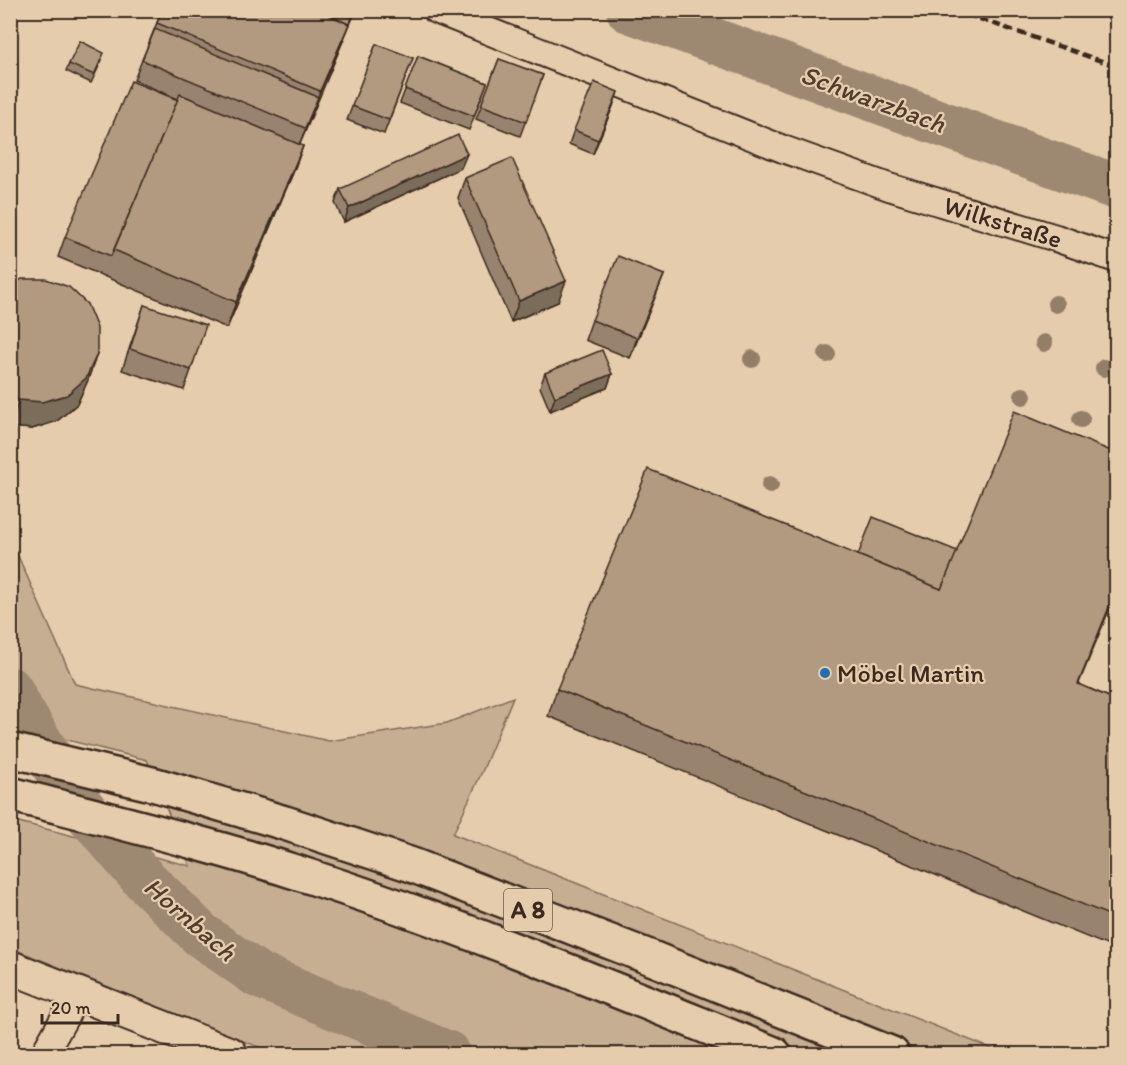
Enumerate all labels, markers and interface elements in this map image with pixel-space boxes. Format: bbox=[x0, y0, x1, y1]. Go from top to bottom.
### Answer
water label: Schwarzbach bbox=[797, 57, 950, 140]
street label: Wilkstraße bbox=[940, 189, 1066, 255]
place label: Möbel Martin bbox=[837, 657, 984, 689]
marker: Möbel Martin bbox=[818, 666, 832, 680]
water label: Hornbach bbox=[137, 870, 243, 968]
road number: A 8 bbox=[504, 889, 552, 931]
scale bar bbox=[42, 987, 118, 1025]
text: 20 m bbox=[51, 997, 91, 1019]

